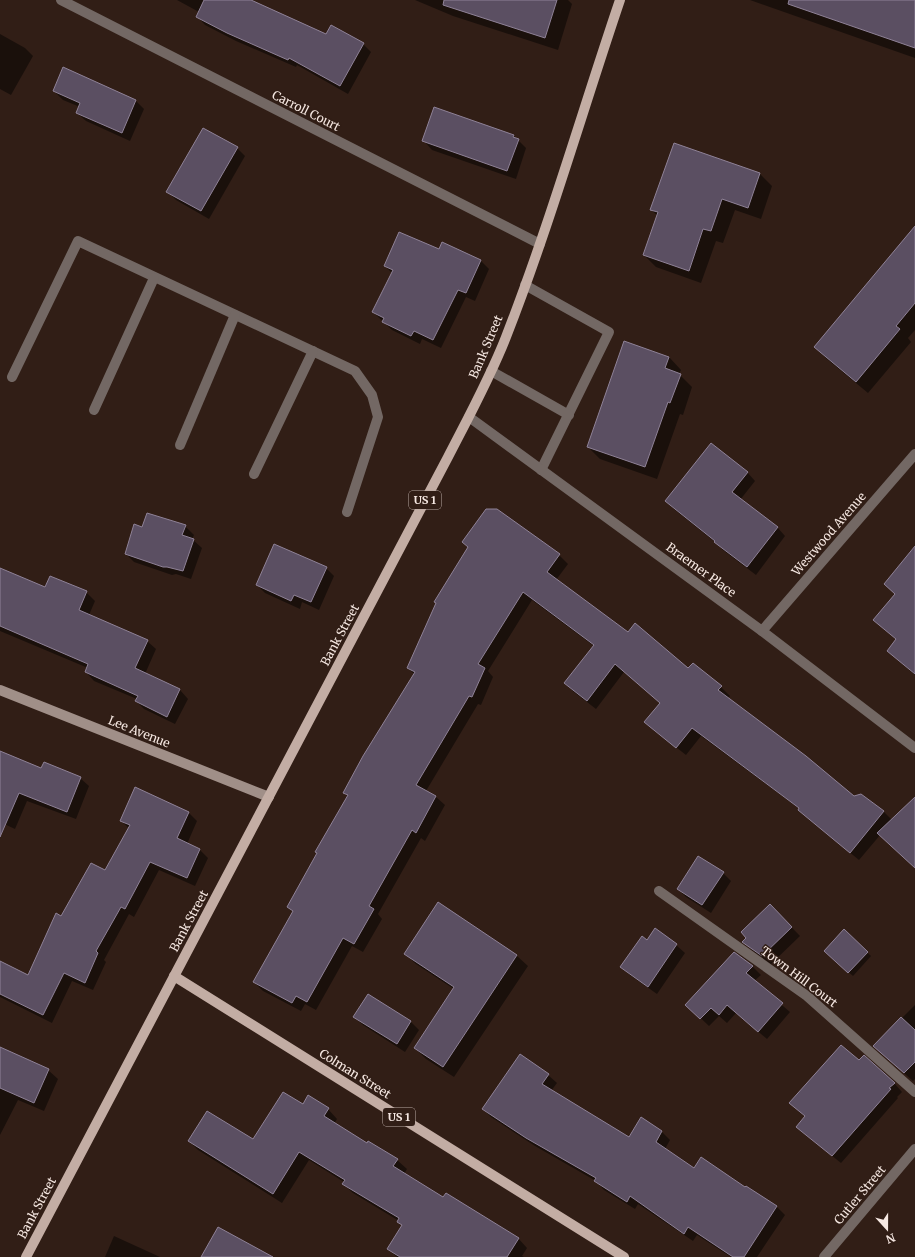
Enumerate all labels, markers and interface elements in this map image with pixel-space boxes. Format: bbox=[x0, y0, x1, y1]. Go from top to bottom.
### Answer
street label: Carroll Court bbox=[270, 87, 343, 134]
street label: Bank Street bbox=[465, 313, 506, 381]
street label: Westwood Avenue bbox=[788, 489, 869, 579]
road number: US 1 bbox=[409, 491, 441, 509]
street label: Braemer Place bbox=[664, 539, 739, 600]
street label: Bank Street bbox=[317, 601, 362, 668]
street label: Lee Avenue bbox=[106, 712, 172, 751]
street label: Bank Street bbox=[166, 887, 211, 954]
street label: Town Hill Court bbox=[758, 943, 841, 1010]
street label: Colman Street bbox=[317, 1046, 394, 1102]
road number: US 1 bbox=[383, 1108, 415, 1126]
street label: Cutler Street bbox=[831, 1162, 889, 1227]
street label: Bank Street bbox=[14, 1174, 59, 1241]
north arrow bbox=[867, 1209, 907, 1249]
text: N bbox=[884, 1230, 897, 1247]

